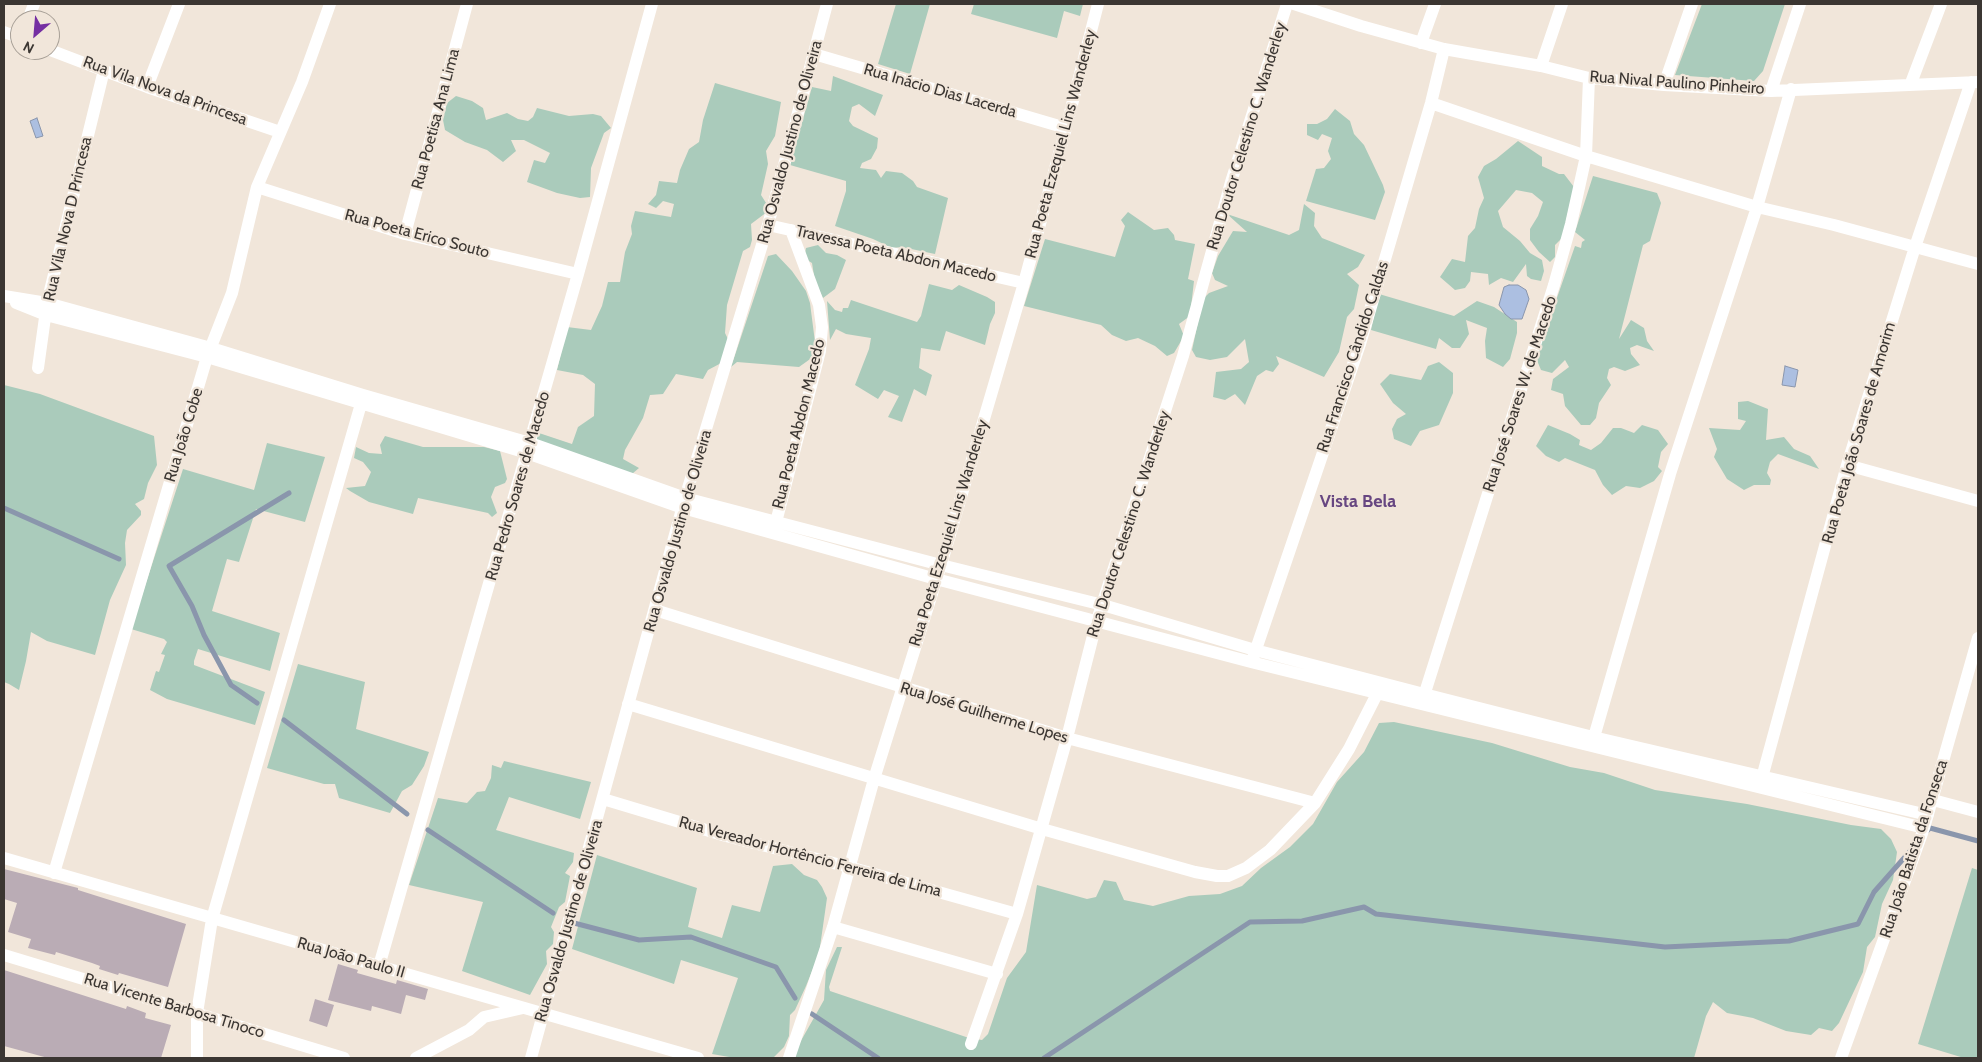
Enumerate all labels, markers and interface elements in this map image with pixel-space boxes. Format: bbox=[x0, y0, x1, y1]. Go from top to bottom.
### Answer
north arrow bbox=[10, 10, 60, 60]
street label: Rua Doutor Celestino C. Wanderley bbox=[1203, 20, 1291, 252]
street label: Rua Poeta Ezequiel Lins Wanderley bbox=[1021, 27, 1101, 261]
text: N bbox=[20, 37, 37, 58]
street label: Rua Osvaldo Justino de Oliveira bbox=[754, 38, 826, 246]
street label: Rua Poetisa Ana Lima bbox=[408, 47, 464, 191]
street label: Rua Vila Nova da Princesa bbox=[80, 52, 250, 130]
street label: Rua Inácio Dias Lacerda bbox=[861, 60, 1019, 122]
street label: Rua Nival Paulino Pinheiro bbox=[1589, 67, 1765, 99]
street label: Rua Vila Nova D Princesa bbox=[40, 135, 96, 303]
street label: Rua Poeta Erico Souto bbox=[343, 205, 491, 263]
street label: Travessa Poeta Abdon Macedo bbox=[794, 222, 998, 286]
street label: Rua Francisco Cândido Caldas bbox=[1313, 259, 1393, 455]
street label: Rua José Soares W. de Macedo bbox=[1479, 293, 1561, 495]
street label: Rua Poeta João Soares de Amorim bbox=[1818, 320, 1900, 546]
street label: Rua Poeta Abdon Macedo bbox=[769, 337, 829, 511]
street label: Rua João Cobe bbox=[161, 386, 207, 484]
street label: Rua Pedro Soares de Macedo bbox=[482, 389, 554, 583]
street label: Rua Doutor Celestino C. Wanderley bbox=[1083, 408, 1175, 640]
street label: Rua Poeta Ezequiel Lins Wanderley bbox=[905, 417, 993, 649]
street label: Rua Osvaldo Justino de Oliveira bbox=[640, 428, 716, 634]
district label: Vista Bela bbox=[1320, 491, 1396, 513]
street label: Rua José Guilherme Lopes bbox=[898, 678, 1070, 748]
street label: Rua João Batista da Fonseca bbox=[1876, 757, 1952, 941]
street label: Rua Vereador Hortêncio Ferreira de Lima bbox=[677, 813, 943, 901]
street label: Rua Osvaldo Justino de Oliveira bbox=[531, 818, 607, 1024]
street label: Rua João Paulo II bbox=[295, 933, 407, 983]
street label: Rua Vicente Barbosa Tinoco bbox=[81, 969, 267, 1043]

